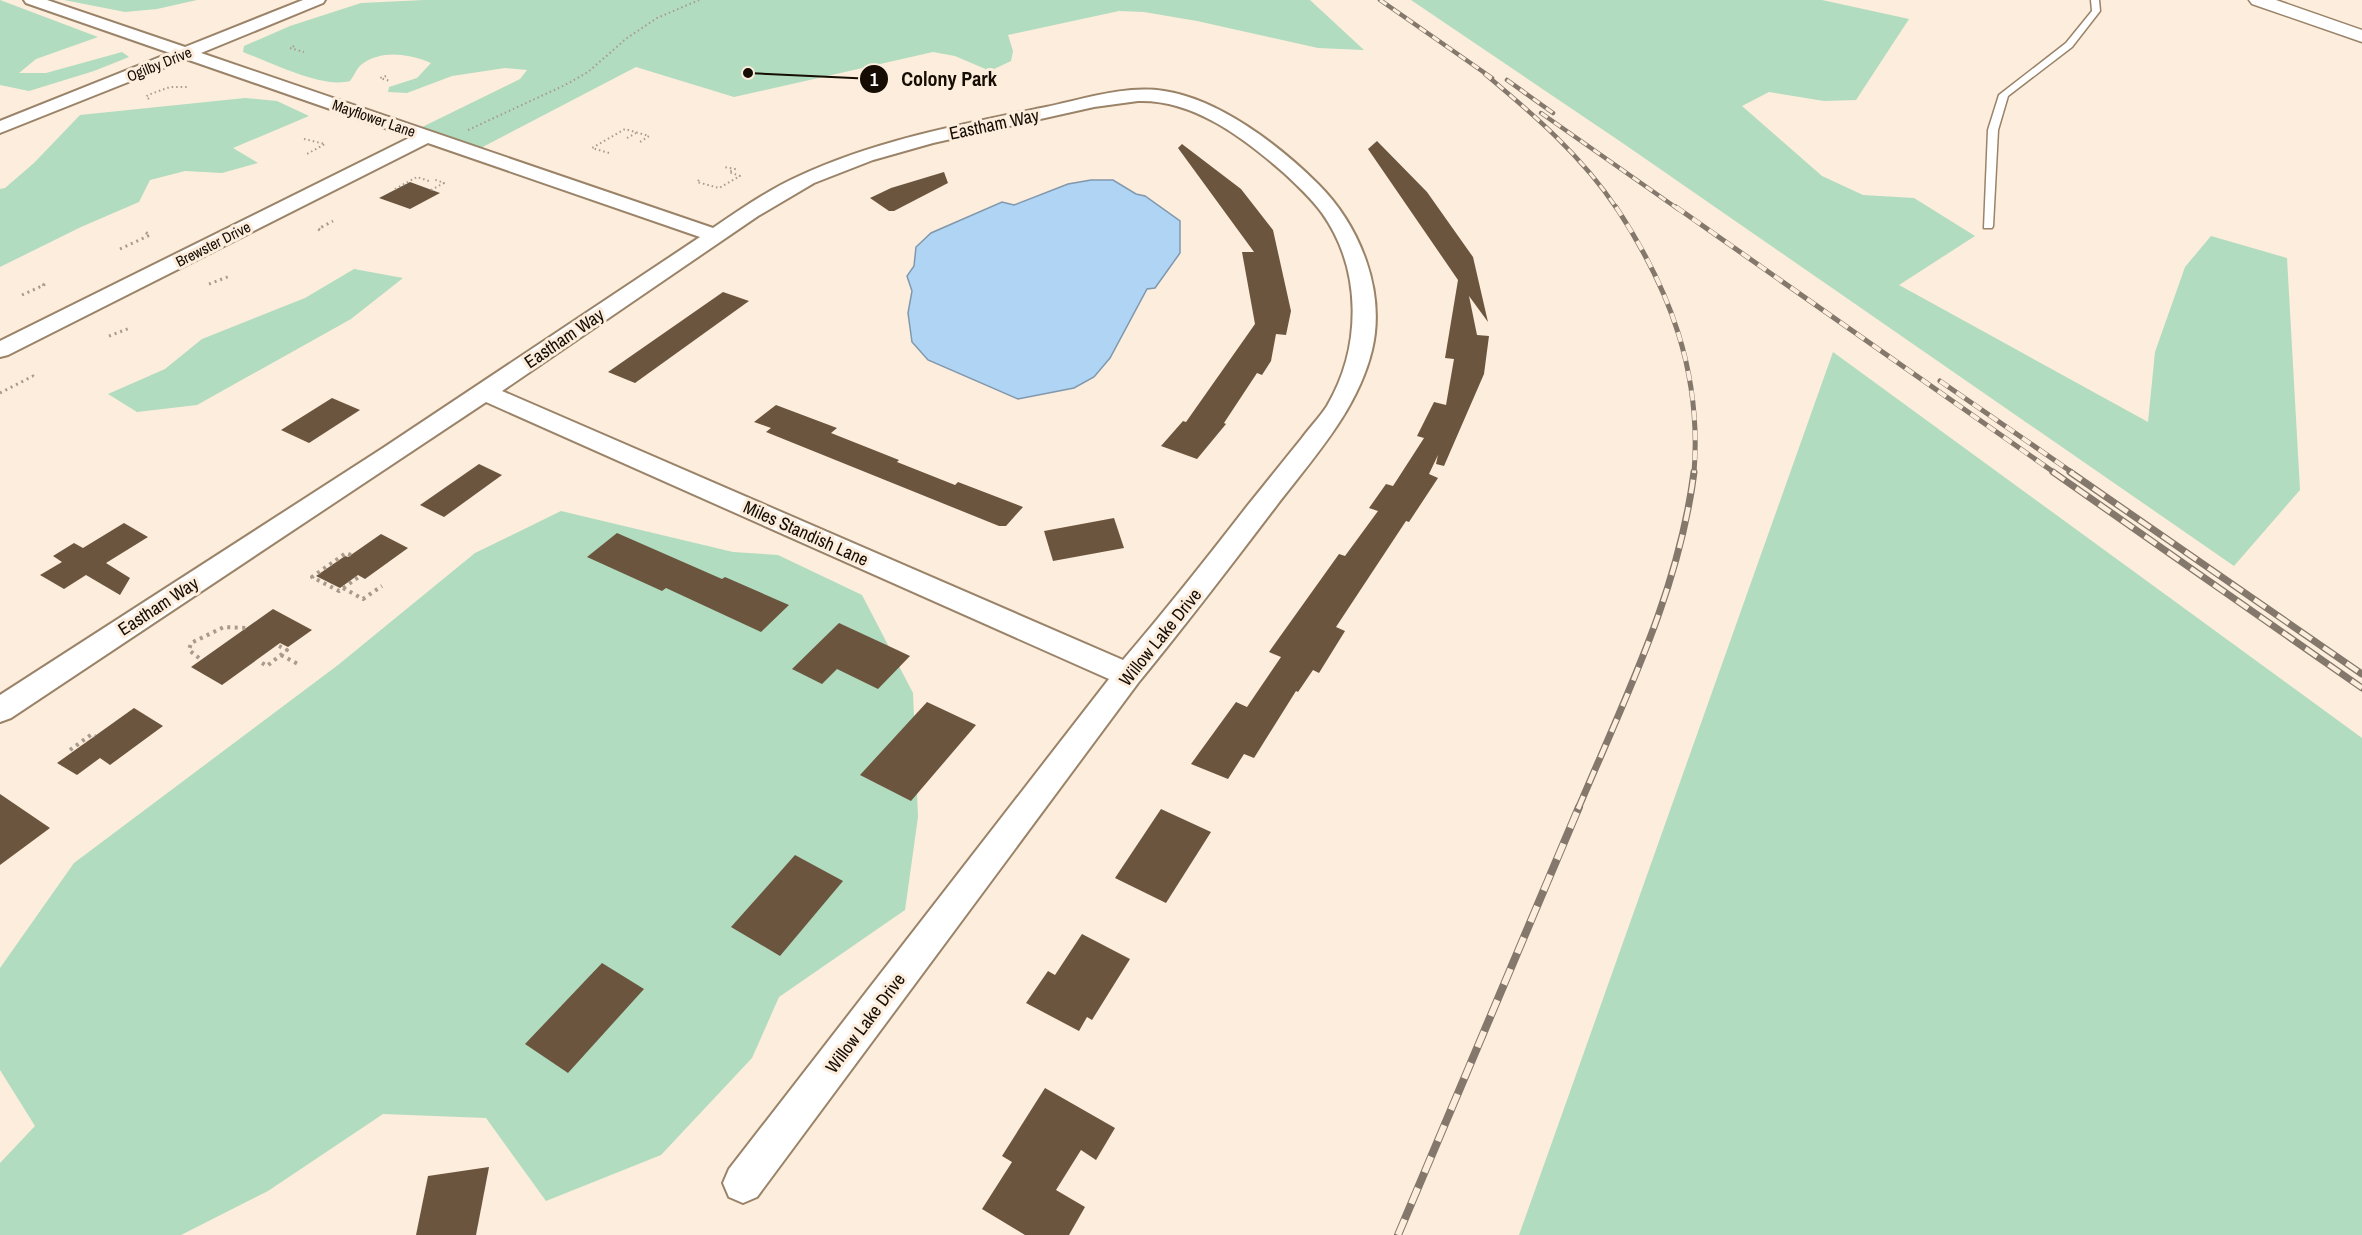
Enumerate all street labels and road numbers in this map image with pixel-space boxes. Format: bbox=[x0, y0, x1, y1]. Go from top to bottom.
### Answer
street label: Ogilby Drive bbox=[123, 41, 195, 87]
street label: Mayflower Lane bbox=[330, 94, 419, 142]
street label: Eastham Way bbox=[947, 102, 1042, 146]
street label: Brewster Drive bbox=[172, 216, 254, 272]
street label: Eastham Way bbox=[519, 302, 609, 374]
street label: Miles Standish Lane bbox=[739, 494, 873, 572]
street label: Eastham Way bbox=[113, 570, 204, 641]
street label: Willow Lake Drive bbox=[1113, 583, 1207, 691]
street label: Willow Lake Drive bbox=[819, 968, 911, 1078]

